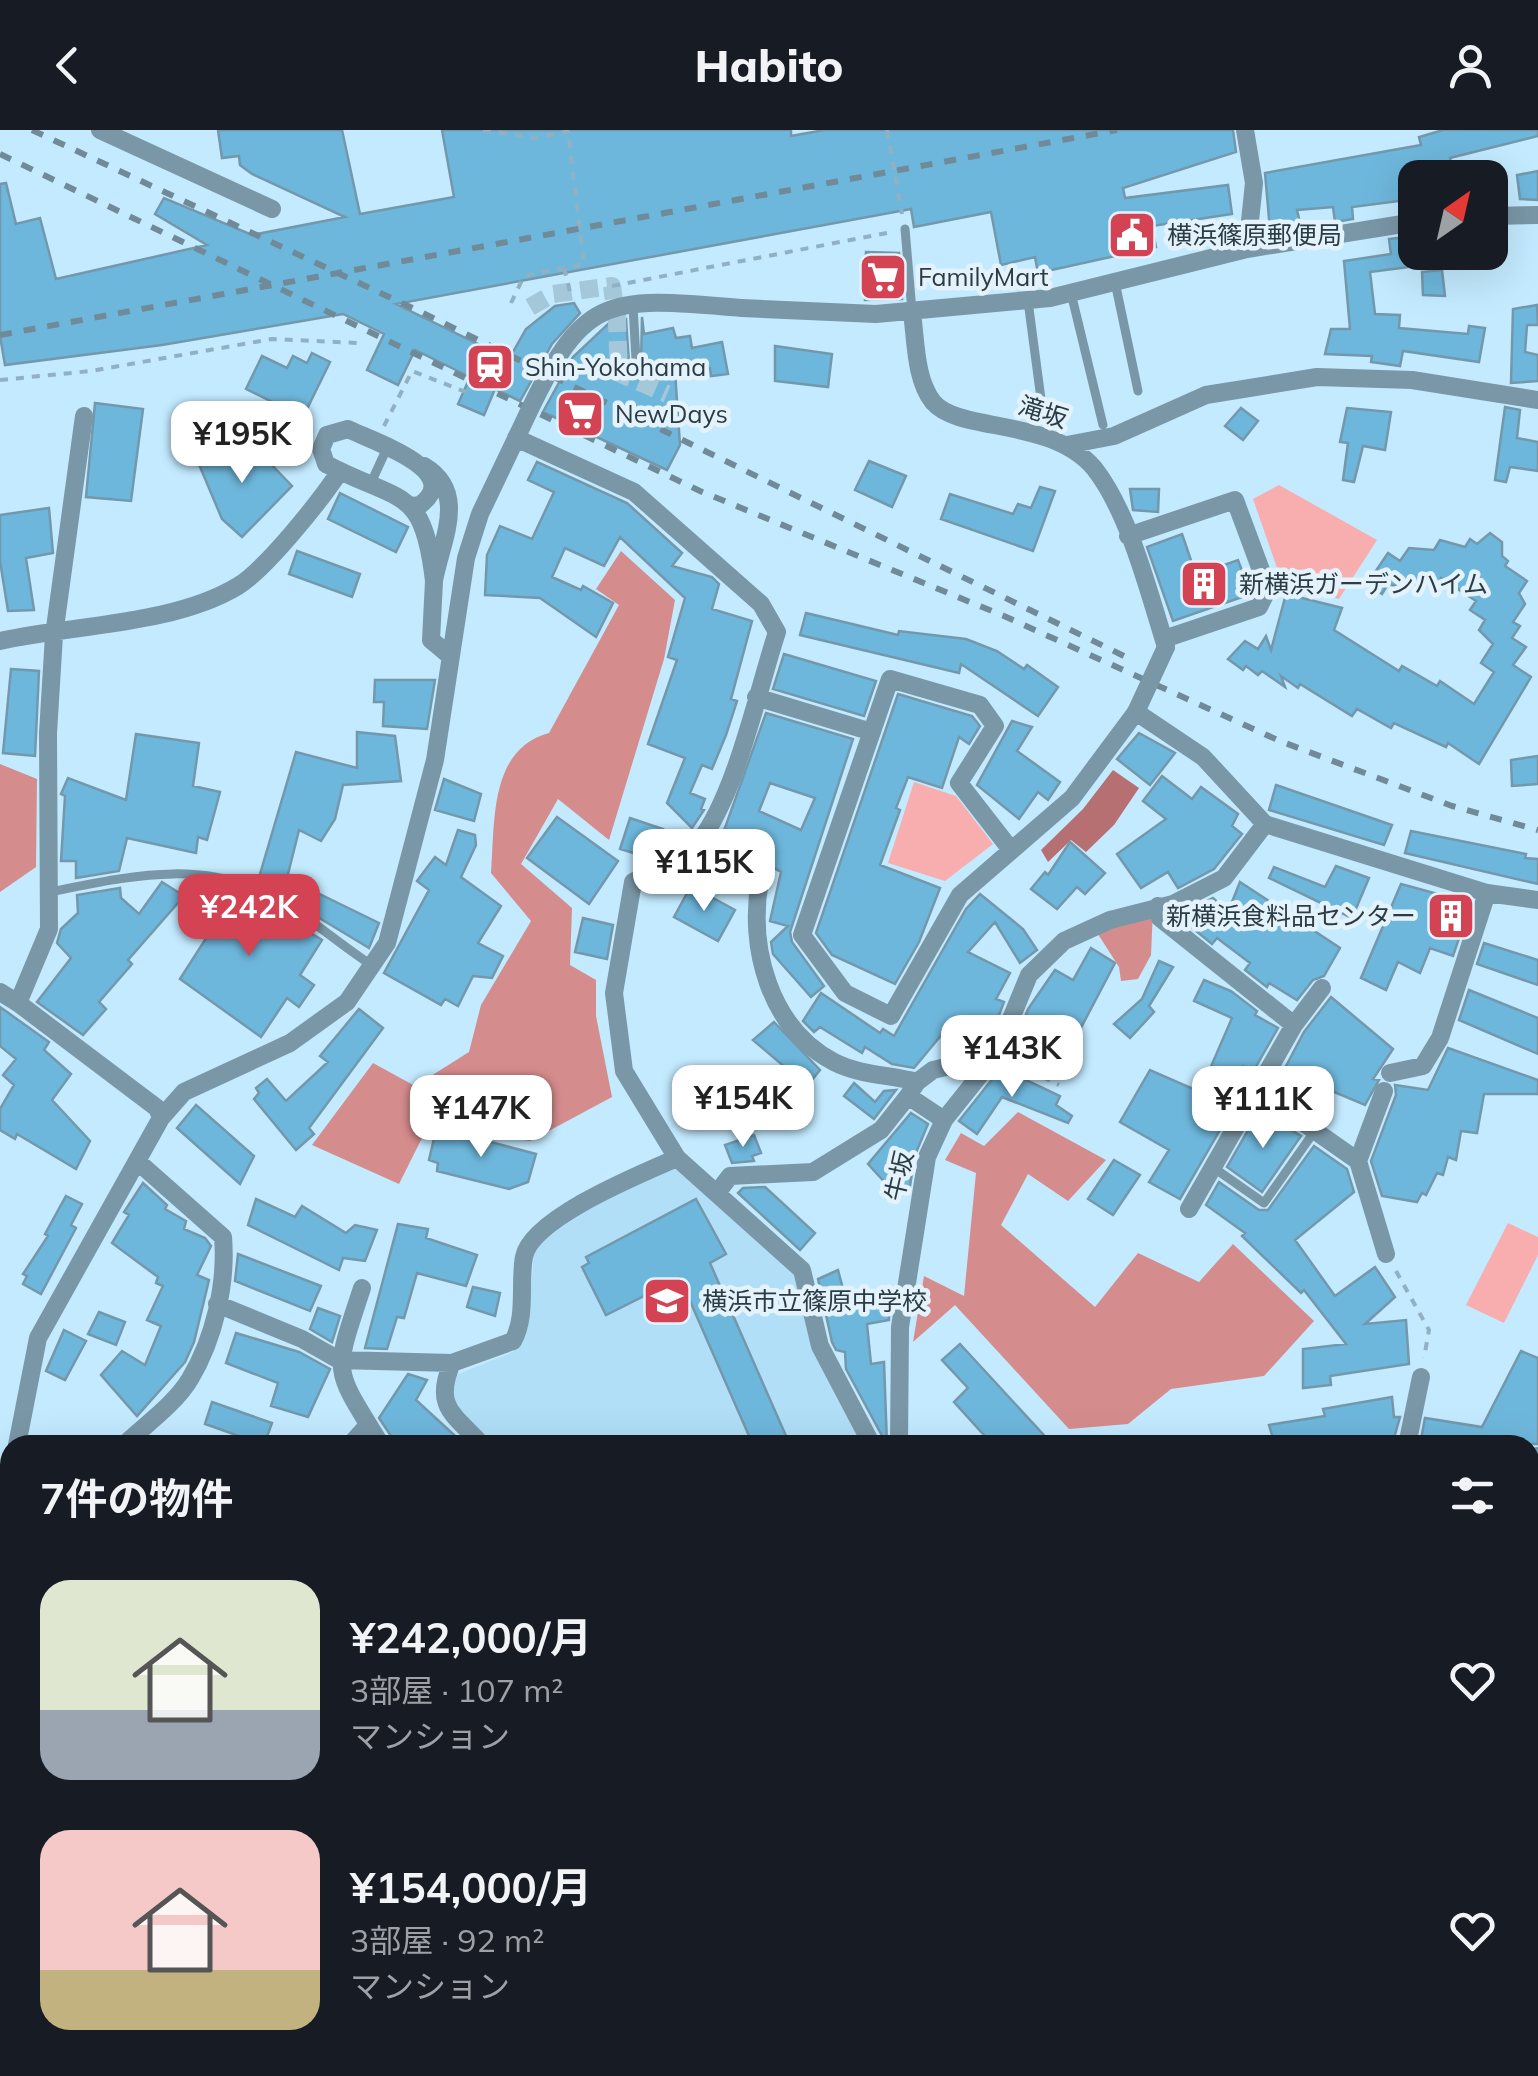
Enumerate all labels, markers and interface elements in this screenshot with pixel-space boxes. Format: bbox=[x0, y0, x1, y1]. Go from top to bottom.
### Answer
text: Habito bbox=[694, 37, 844, 93]
icon: back bbox=[40, 38, 95, 93]
icon: person bbox=[1443, 38, 1498, 93]
north arrow bbox=[1398, 160, 1508, 270]
map controls bbox=[1398, 160, 1508, 270]
public building icon: 横浜篠原郵便局 bbox=[1106, 209, 1158, 261]
place label: 横浜篠原郵便局 bbox=[1167, 219, 1342, 250]
supermarket icon: FamilyMart bbox=[857, 251, 909, 303]
place label: FamilyMart bbox=[918, 261, 1049, 292]
station icon: Shin-Yokohama bbox=[464, 341, 516, 393]
place label: Shin-Yokohama bbox=[525, 351, 706, 382]
supermarket icon: NewDays bbox=[554, 388, 606, 440]
street label: 滝坂 bbox=[1015, 389, 1072, 434]
place label: NewDays bbox=[615, 398, 728, 429]
pin: ¥195K bbox=[172, 401, 312, 486]
text: ¥195K bbox=[193, 413, 291, 453]
building icon: 新横浜ガーデンハイム bbox=[1178, 558, 1230, 610]
place label: 新横浜ガーデンハイム bbox=[1239, 568, 1488, 599]
pin: ¥115K bbox=[634, 829, 774, 914]
text: ¥115K bbox=[655, 841, 753, 881]
pin: ¥242K bbox=[179, 874, 319, 959]
text: ¥242K bbox=[200, 886, 298, 926]
building icon: 新横浜食料品センター bbox=[1425, 890, 1477, 942]
place label: 新横浜食料品センター bbox=[1166, 900, 1416, 931]
pin: ¥143K bbox=[942, 1015, 1082, 1100]
text: ¥143K bbox=[963, 1027, 1061, 1067]
pin: ¥154K bbox=[673, 1065, 813, 1150]
pin: ¥111K bbox=[1193, 1066, 1333, 1151]
pin: ¥147K bbox=[411, 1075, 551, 1160]
text: ¥154K bbox=[694, 1077, 792, 1117]
text: ¥111K bbox=[1214, 1078, 1312, 1118]
text: ¥147K bbox=[432, 1087, 530, 1127]
street label: 牛坂 bbox=[878, 1148, 919, 1204]
school or university icon: 横浜市立篠原中学校 bbox=[641, 1275, 693, 1327]
place label: 横浜市立篠原中学校 bbox=[702, 1285, 927, 1316]
icon: filters bbox=[1445, 1468, 1500, 1523]
text: 7件の物件 bbox=[40, 1472, 233, 1525]
text: ¥242,000/月 bbox=[350, 1611, 592, 1664]
icon: home bbox=[120, 1620, 240, 1740]
icon: heart bbox=[1445, 1653, 1500, 1708]
text: 3部屋 · 107 m² bbox=[350, 1670, 564, 1710]
text: マンション bbox=[350, 1716, 510, 1756]
text: ¥154,000/月 bbox=[350, 1861, 592, 1914]
icon: home bbox=[120, 1870, 240, 1990]
icon: heart bbox=[1445, 1903, 1500, 1958]
text: 3部屋 · 92 m² bbox=[350, 1920, 544, 1960]
text: マンション bbox=[350, 1966, 510, 2006]

